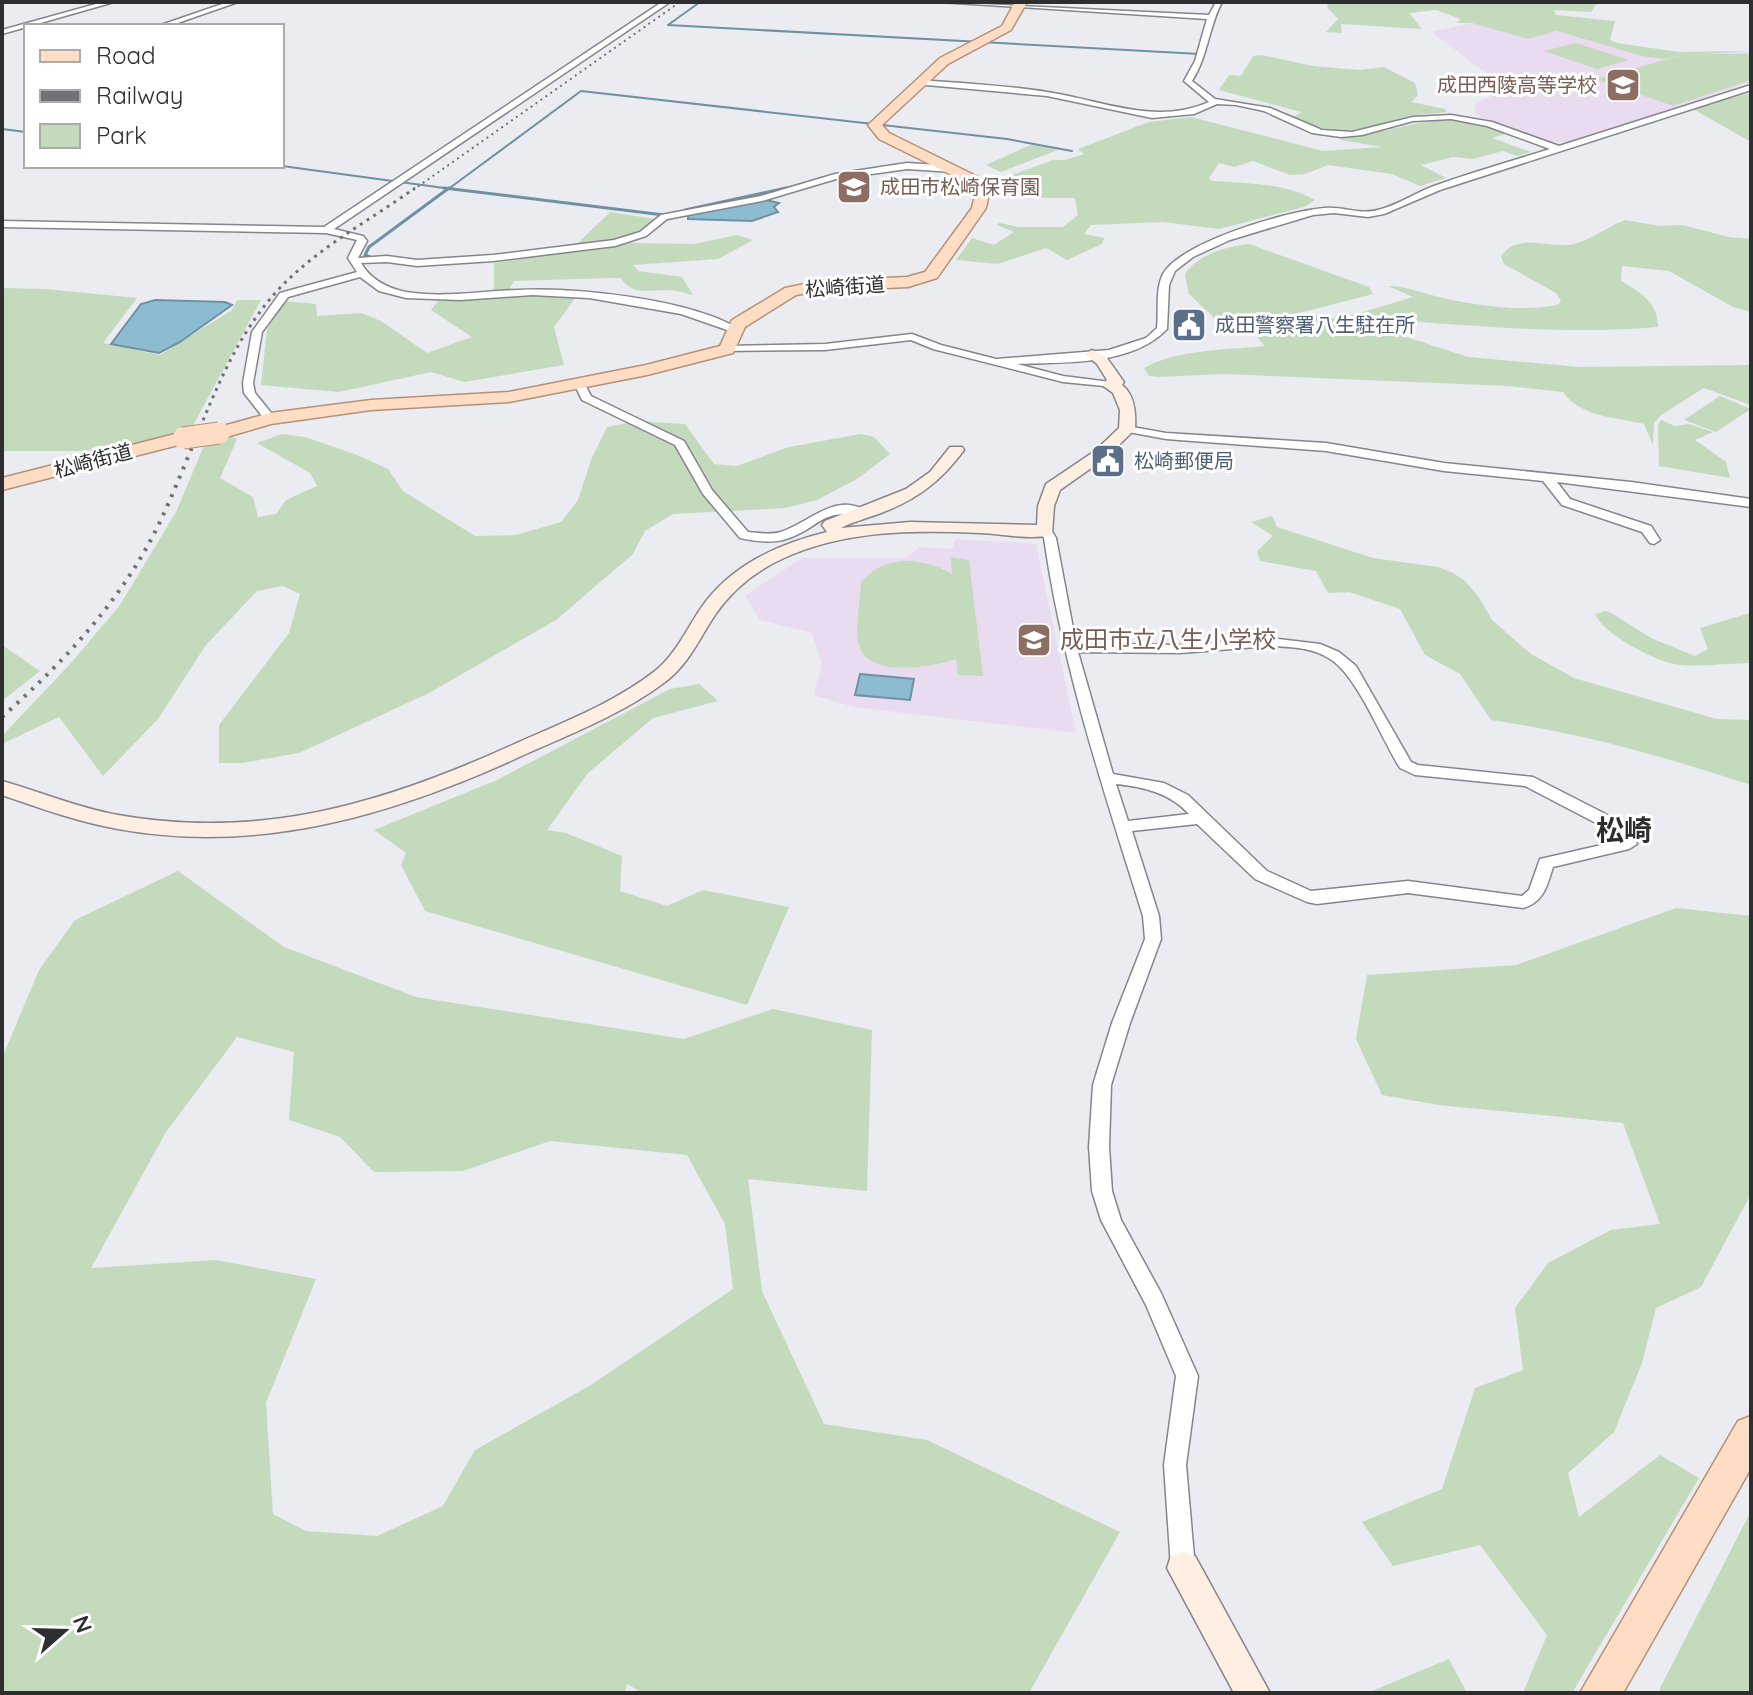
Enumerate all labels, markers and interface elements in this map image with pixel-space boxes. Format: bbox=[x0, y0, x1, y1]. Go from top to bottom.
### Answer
legend bbox=[24, 24, 284, 168]
text: Road bbox=[96, 40, 156, 70]
school or university icon: 成田西陵高等学校 bbox=[1604, 66, 1642, 104]
place label: 成田西陵高等学校 bbox=[1437, 72, 1597, 97]
text: Railway bbox=[96, 80, 183, 110]
text: Park bbox=[96, 120, 147, 150]
school or university icon: 成田市松崎保育園 bbox=[835, 168, 873, 206]
place label: 成田市松崎保育園 bbox=[880, 174, 1040, 199]
street label: 松崎街道 bbox=[804, 271, 886, 302]
public building icon: 成田警察署八生駐在所 bbox=[1170, 306, 1208, 344]
place label: 成田警察署八生駐在所 bbox=[1215, 312, 1415, 337]
street label: 松崎街道 bbox=[51, 438, 135, 483]
public building icon: 松崎郵便局 bbox=[1089, 442, 1127, 480]
place label: 松崎郵便局 bbox=[1134, 448, 1234, 473]
school or university icon: 成田市立八生小学校 bbox=[1015, 621, 1053, 659]
place label: 成田市立八生小学校 bbox=[1060, 624, 1276, 654]
district label: 松崎 bbox=[1596, 812, 1652, 847]
north arrow bbox=[24, 1591, 104, 1671]
text: N bbox=[67, 1612, 99, 1637]

